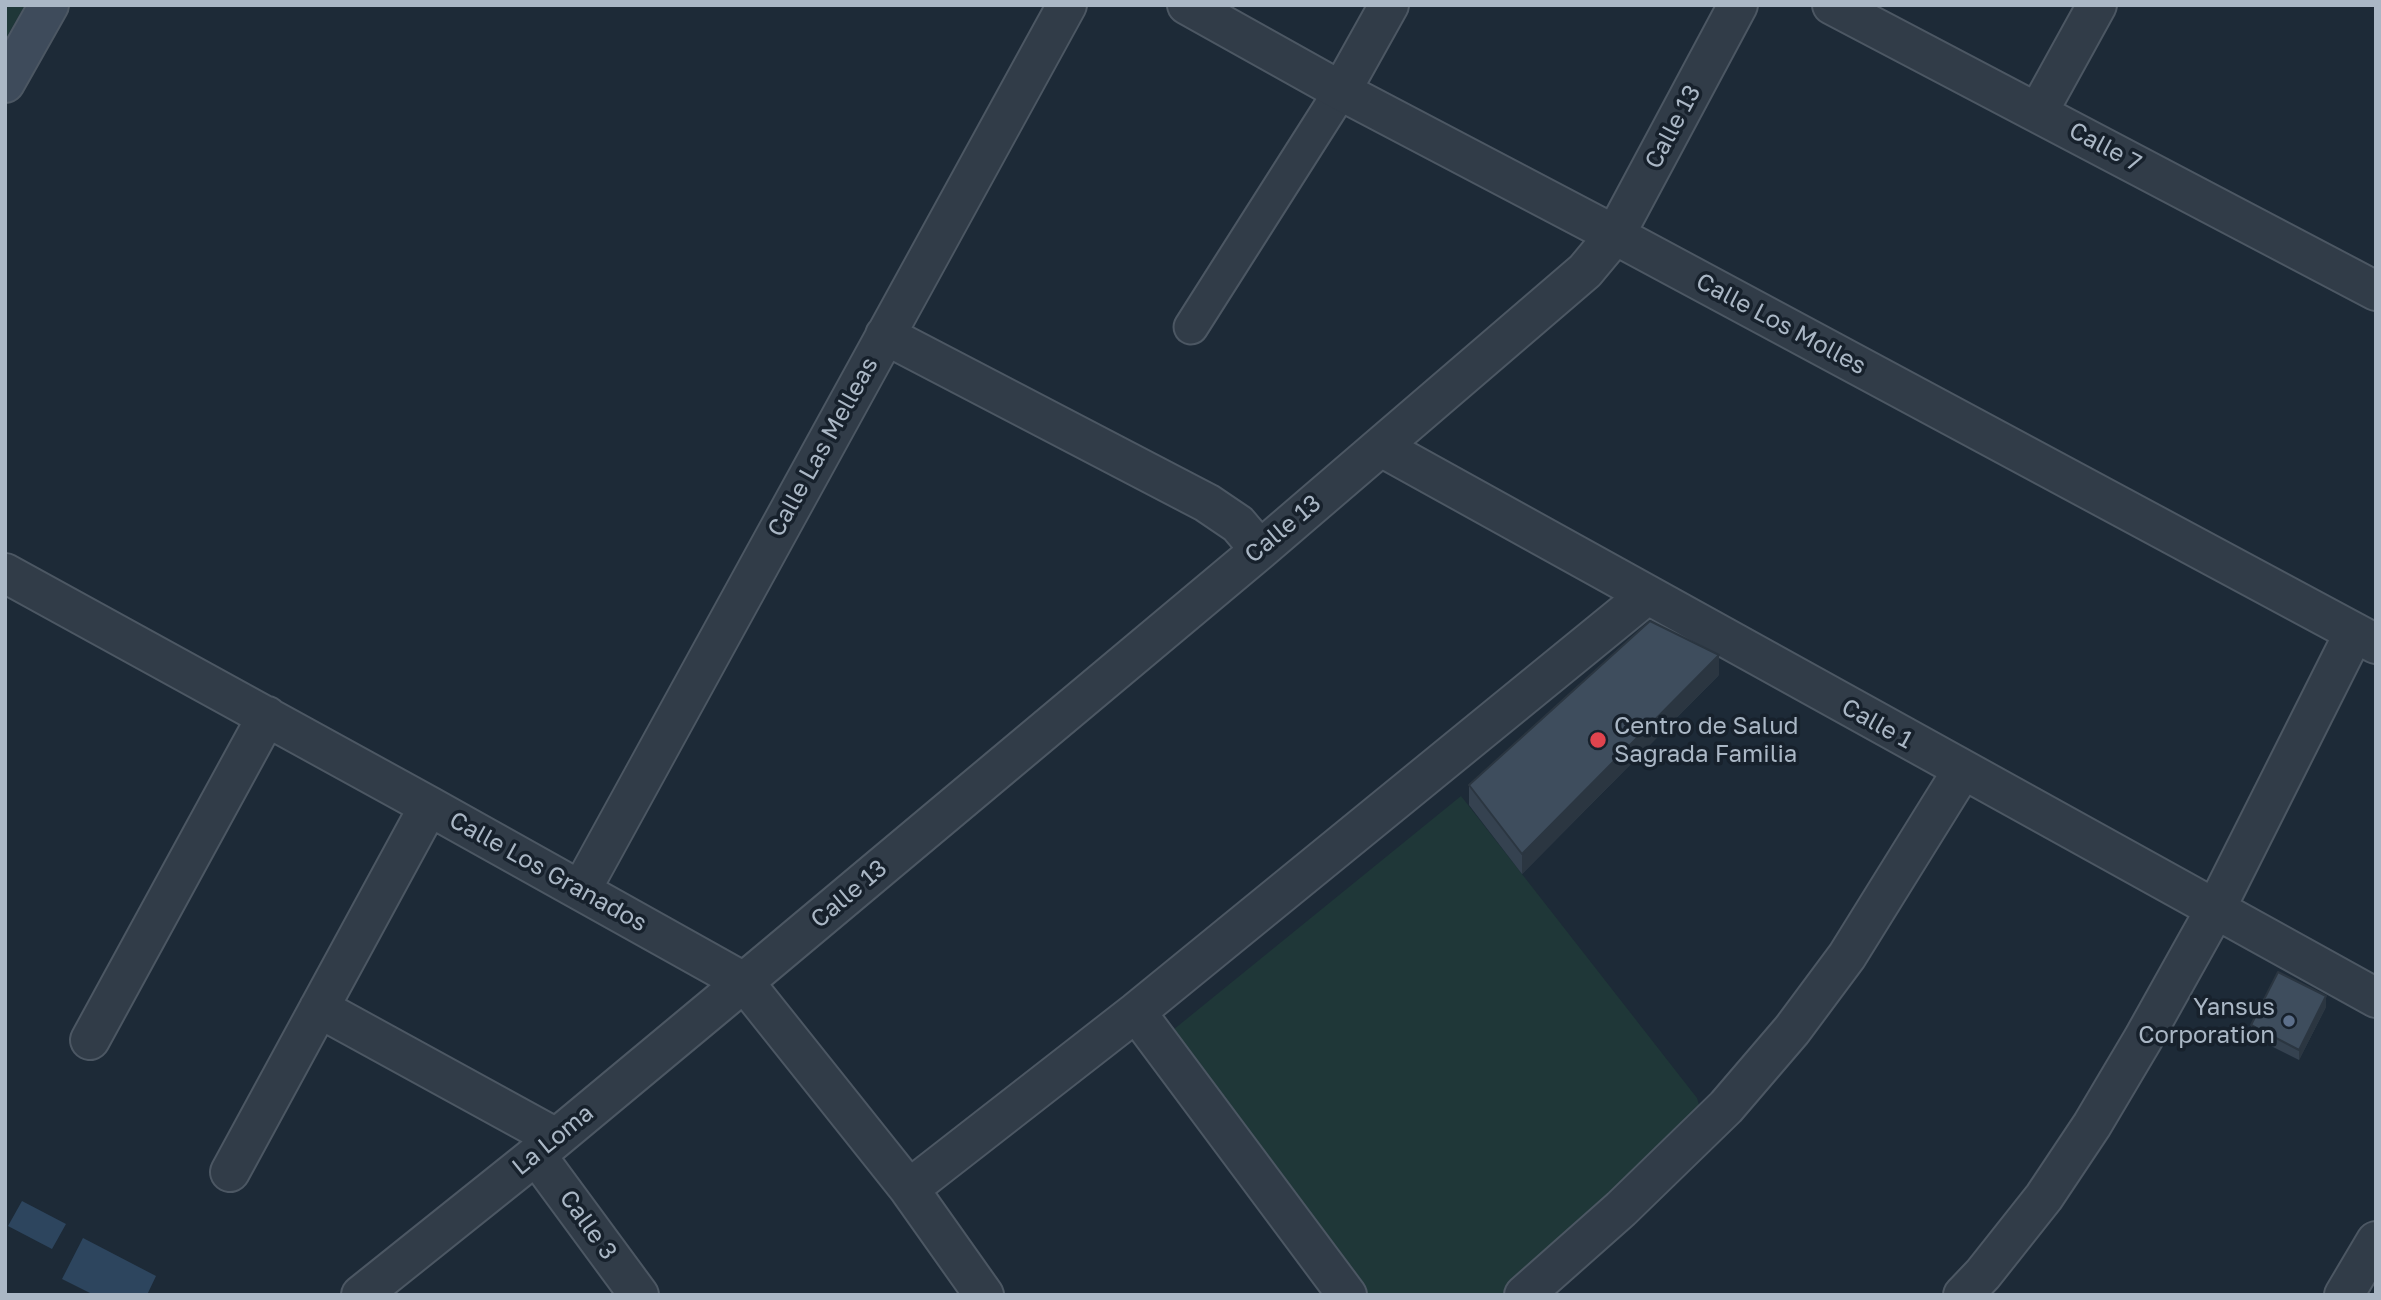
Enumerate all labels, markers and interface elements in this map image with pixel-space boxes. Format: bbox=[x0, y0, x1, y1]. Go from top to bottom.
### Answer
street label: Calle 13 bbox=[1639, 80, 1707, 174]
street label: Calle 7 bbox=[2064, 116, 2146, 178]
street label: Calle Los Molles bbox=[1691, 267, 1871, 381]
street label: Calle Las Melleas bbox=[762, 352, 884, 542]
street label: Calle 13 bbox=[1239, 489, 1327, 569]
street label: Calle 1 bbox=[1837, 693, 1917, 755]
place label: Centro de Salud Sagrada Familia bbox=[1614, 712, 1798, 768]
marker: Centro de Salud Sagrada Familia bbox=[1588, 730, 1608, 750]
street label: Calle Los Granados bbox=[444, 806, 652, 938]
street label: Calle 13 bbox=[805, 854, 893, 934]
place label: Yansus Corporation bbox=[2138, 993, 2275, 1049]
marker: Yansus Corporation bbox=[2281, 1013, 2297, 1029]
street label: La Loma bbox=[507, 1099, 599, 1181]
street label: Calle 3 bbox=[553, 1185, 623, 1265]

